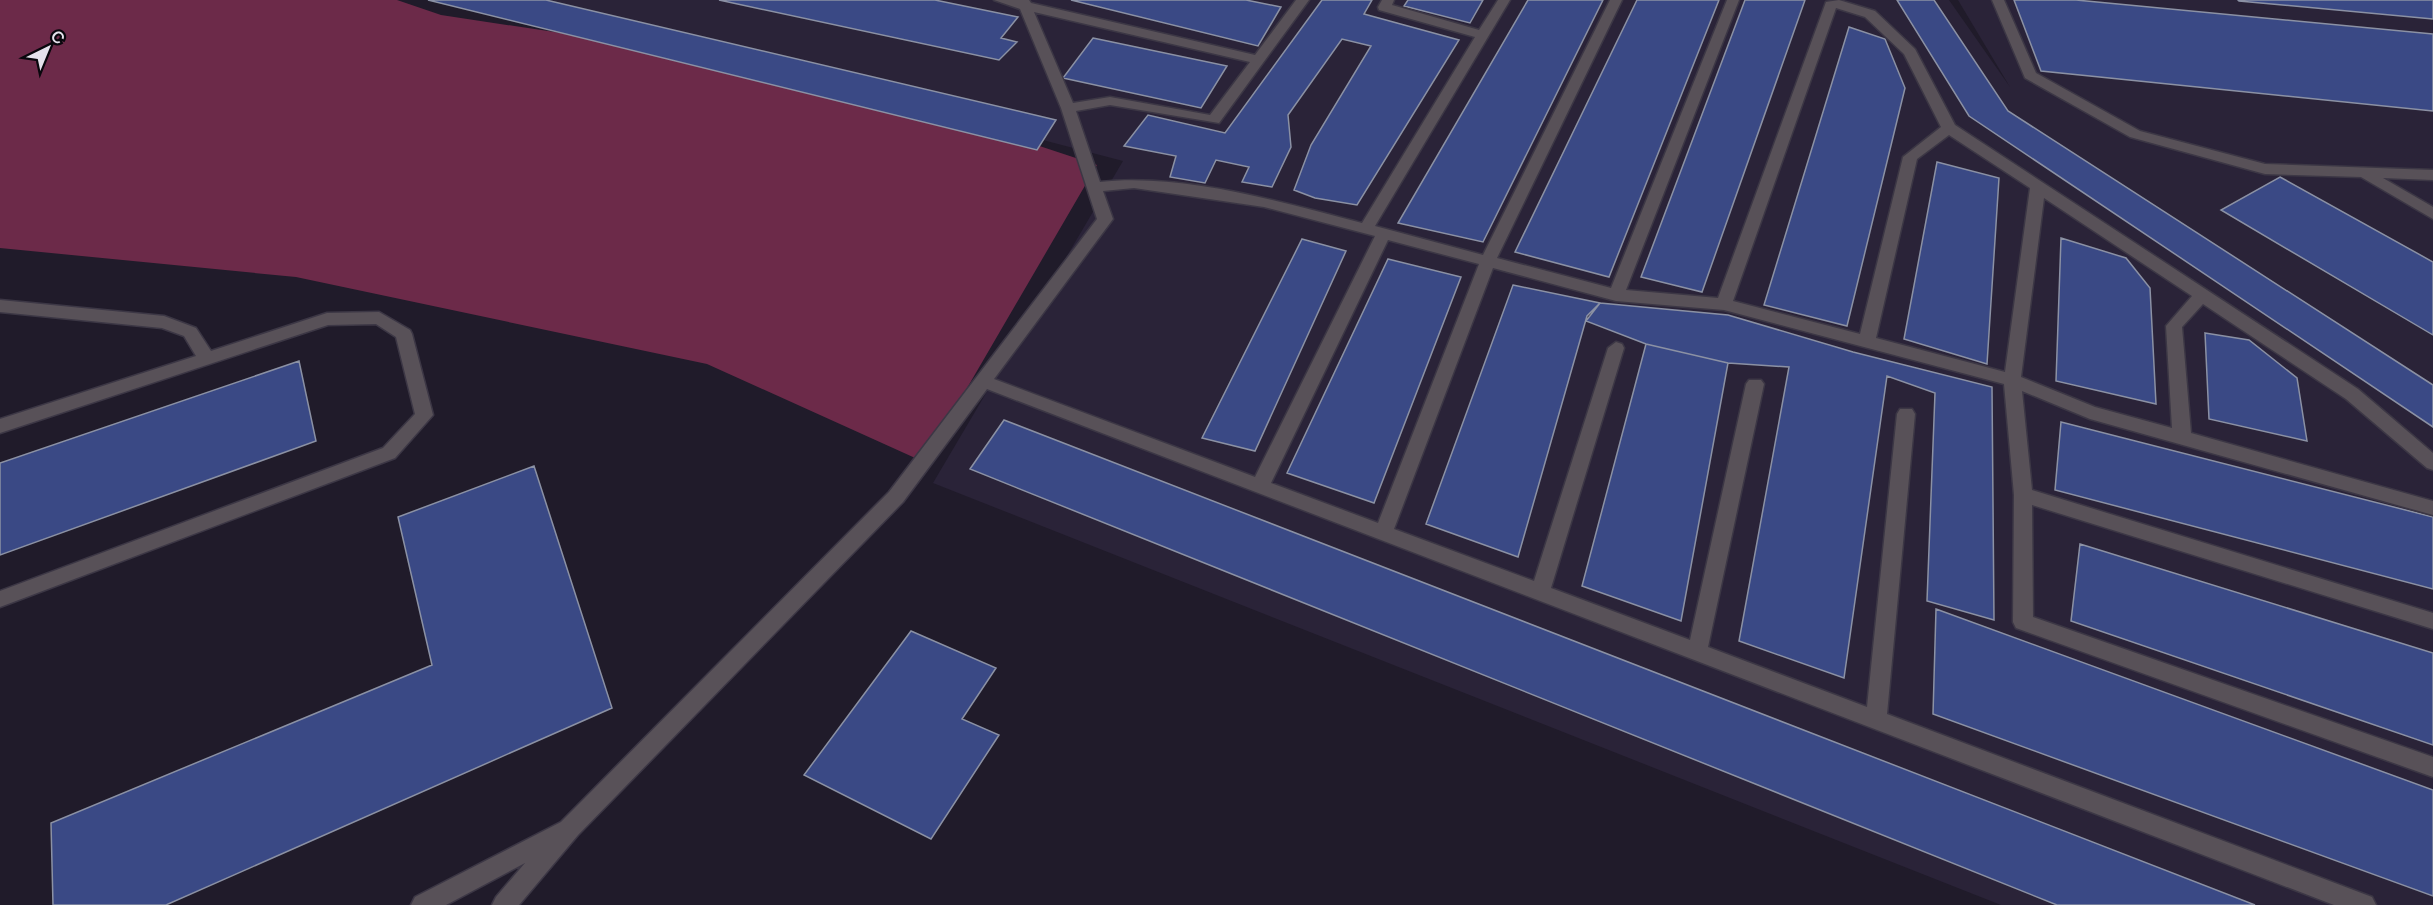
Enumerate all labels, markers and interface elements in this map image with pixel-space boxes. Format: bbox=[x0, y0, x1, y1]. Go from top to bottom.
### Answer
north arrow bbox=[18, 18, 78, 78]
text: С bbox=[46, 25, 70, 49]

